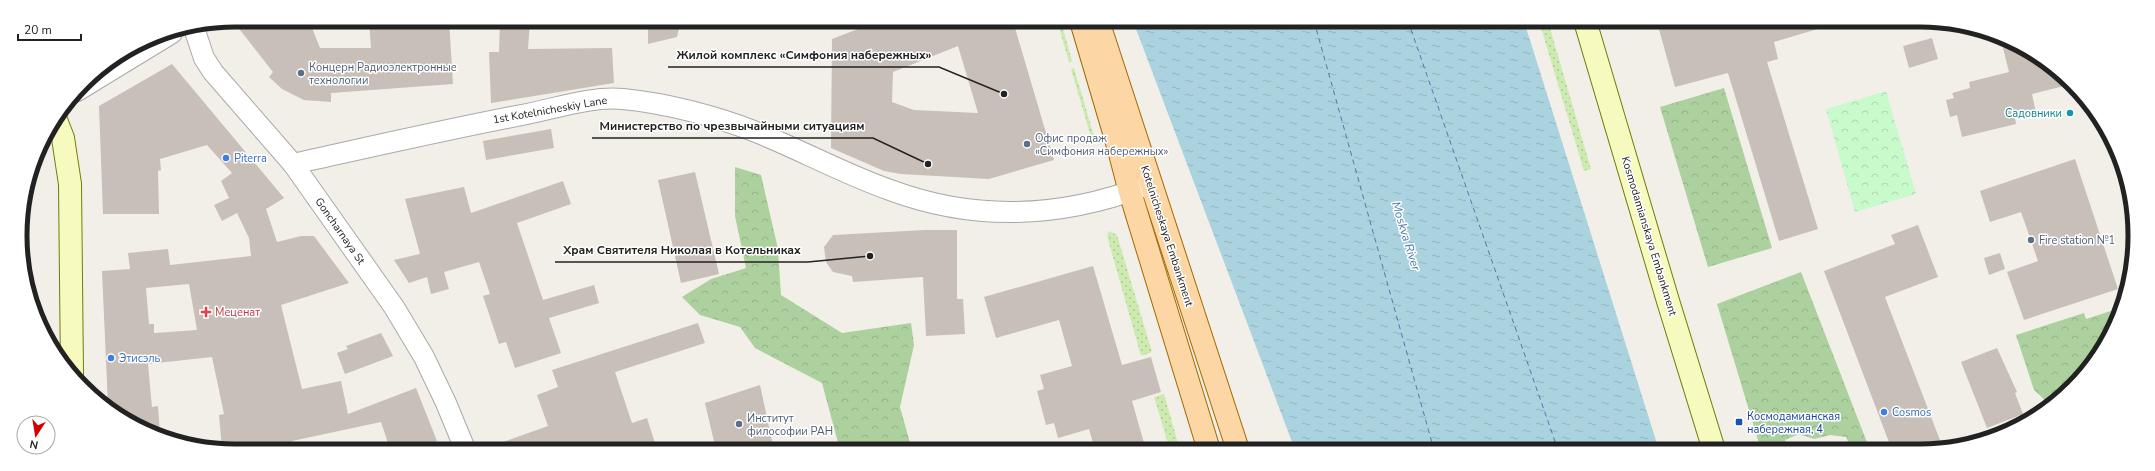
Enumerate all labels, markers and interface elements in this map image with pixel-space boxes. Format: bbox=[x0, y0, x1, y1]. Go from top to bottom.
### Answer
scale bar bbox=[18, 16, 81, 42]
text: 20 m bbox=[24, 22, 52, 38]
callout: Жилой комплекс «Симфония набережных» bbox=[668, 43, 939, 67]
text: Жилой комплекс «Симфония набережных» bbox=[676, 47, 932, 63]
place label: Концерн Радиоэлектронные технологии bbox=[309, 60, 457, 88]
marker: Концерн Радиоэлектронные технологии bbox=[296, 68, 306, 78]
street label: 1st Kotelnicheskiy Lane bbox=[492, 93, 609, 127]
place label: Садовники bbox=[2005, 106, 2062, 121]
marker: Садовники bbox=[2065, 108, 2075, 118]
callout: Министерство по чрезвычайными ситуациям bbox=[592, 114, 873, 138]
text: Министерство по чрезвычайными ситуациям bbox=[600, 118, 865, 134]
place label: Офис продаж «Симфония набережных» bbox=[1035, 131, 1168, 159]
marker: Офис продаж «Симфония набережных» bbox=[1022, 139, 1032, 149]
place label: Piterra bbox=[234, 151, 267, 166]
marker: Piterra bbox=[221, 153, 231, 163]
street label: Kosmodamianskaya Embankment bbox=[1618, 154, 1680, 318]
street label: Kotelnicheskaya Embankment bbox=[1137, 163, 1197, 309]
street label: Goncharnaya St bbox=[311, 195, 369, 267]
water label: Moskva River bbox=[1388, 199, 1424, 273]
place label: Fire station №1 bbox=[2039, 233, 2115, 248]
marker: Fire station №1 bbox=[2026, 235, 2036, 245]
callout: Храм Святителя Николая в Котельниках bbox=[555, 238, 808, 262]
text: Храм Святителя Николая в Котельниках bbox=[562, 242, 801, 258]
place label: Меценат bbox=[215, 305, 260, 320]
marker: Меценат bbox=[200, 306, 212, 318]
place label: Этисэль bbox=[119, 351, 161, 366]
marker: Этисэль bbox=[106, 353, 116, 363]
place label: Cosmos bbox=[1892, 405, 1931, 420]
marker: Cosmos bbox=[1879, 407, 1889, 417]
place label: Космодамианская набережная, 4 bbox=[1747, 409, 1840, 437]
place label: Институт философии РАН bbox=[747, 411, 833, 439]
north arrow bbox=[16, 415, 56, 455]
marker: Космодамианская набережная, 4 bbox=[1734, 417, 1744, 427]
marker: Институт философии РАН bbox=[734, 419, 744, 429]
text: N bbox=[28, 436, 40, 452]

